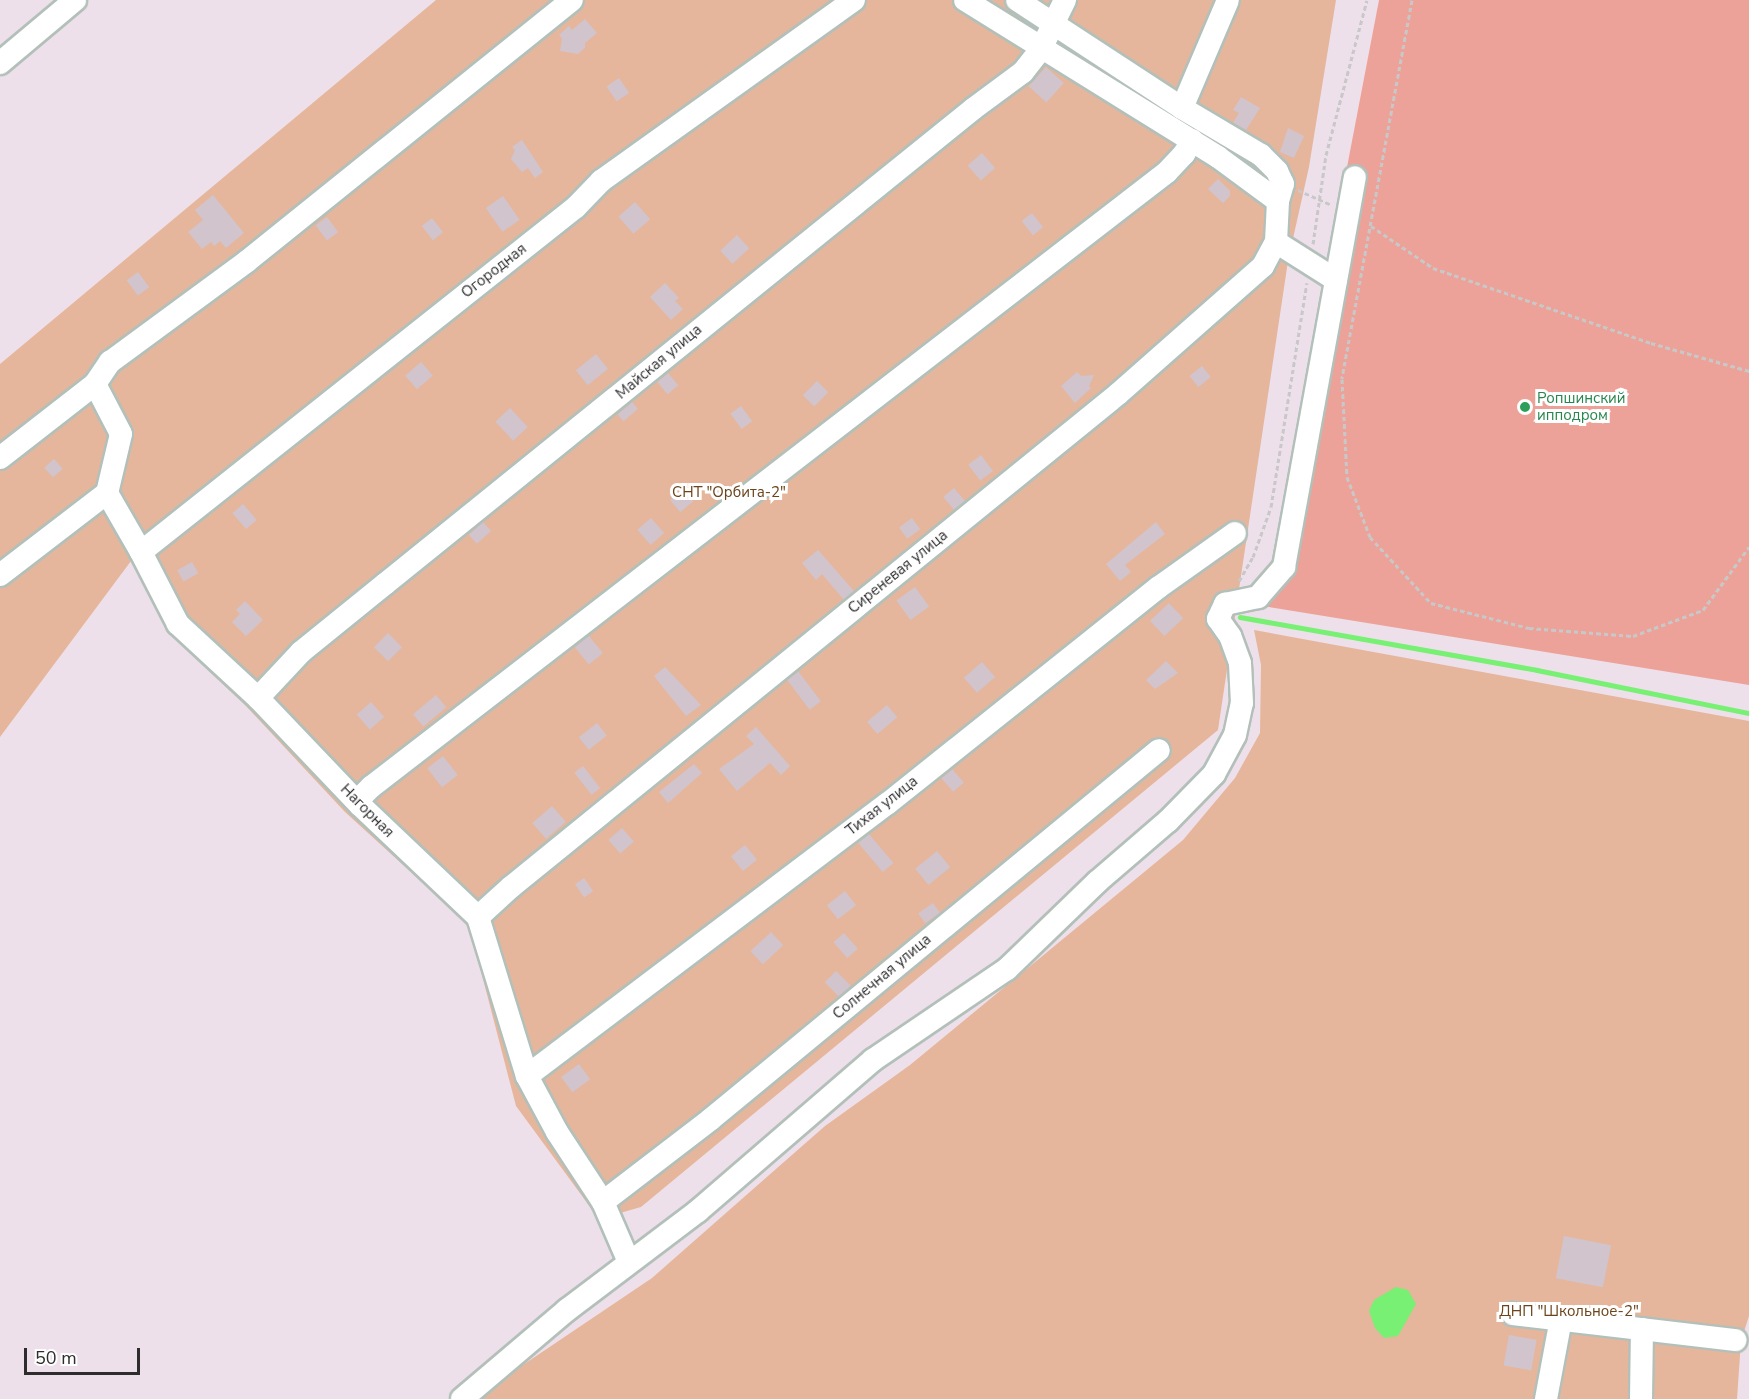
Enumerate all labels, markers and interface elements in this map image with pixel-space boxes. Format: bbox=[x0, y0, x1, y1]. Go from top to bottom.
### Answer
street label: Огородная bbox=[458, 240, 530, 302]
street label: Майская улица bbox=[612, 321, 706, 403]
place label: Ропшинский ипподром bbox=[1537, 389, 1626, 424]
marker: Ропшинский ипподром bbox=[1518, 400, 1532, 414]
park label: СНТ "Орбита-2" bbox=[672, 484, 786, 502]
street label: Сиреневая улица bbox=[845, 526, 951, 618]
street label: Тихая улица bbox=[842, 772, 922, 840]
street label: Нагорная bbox=[336, 780, 398, 842]
street label: Солнечная улица bbox=[829, 931, 935, 1023]
park label: ДНП "Школьное-2" bbox=[1499, 1303, 1639, 1321]
scale bar bbox=[27, 1336, 142, 1374]
text: 50 m bbox=[35, 1346, 77, 1370]

